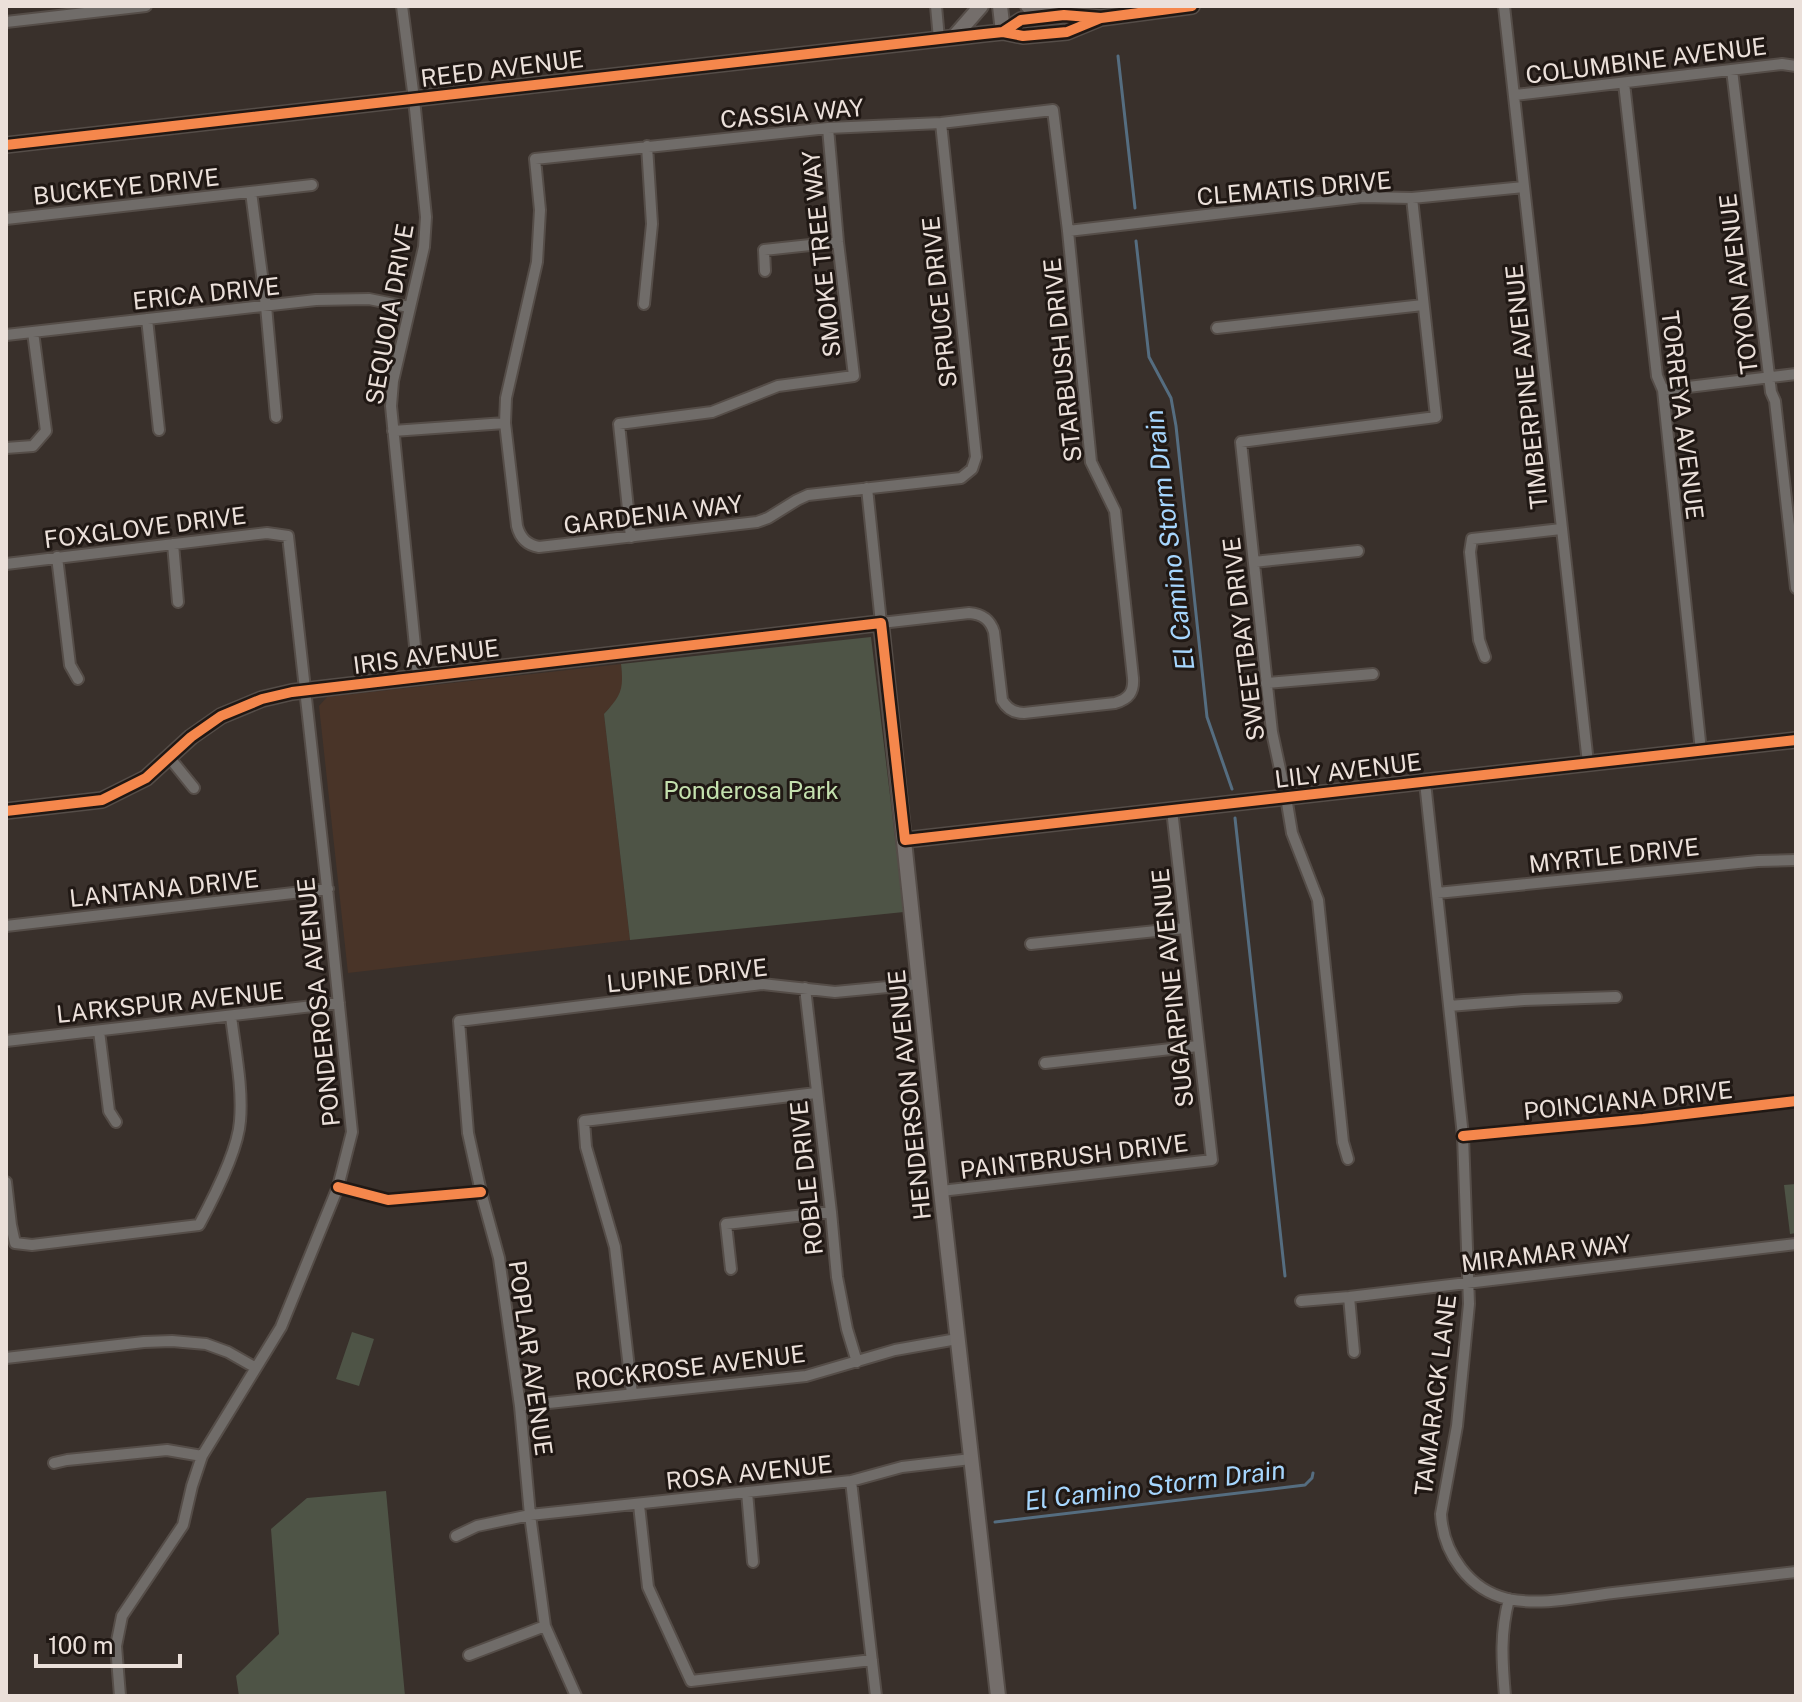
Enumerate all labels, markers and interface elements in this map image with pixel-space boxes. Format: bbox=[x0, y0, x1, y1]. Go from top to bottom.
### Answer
street label: COLUMBINE AVENUE bbox=[1524, 31, 1768, 89]
street label: REED AVENUE bbox=[419, 44, 585, 92]
street label: CASSIA WAY bbox=[719, 93, 865, 133]
street label: SMOKE TREE WAY bbox=[796, 149, 846, 359]
street label: BUCKEYE DRIVE bbox=[31, 162, 221, 210]
street label: CLEMATIS DRIVE bbox=[1196, 166, 1392, 210]
street label: TOYON AVENUE bbox=[1713, 192, 1763, 376]
street label: SPRUCE DRIVE bbox=[916, 215, 962, 389]
street label: SEQUOIA DRIVE bbox=[359, 221, 419, 407]
street label: STARBUSH DRIVE bbox=[1037, 257, 1087, 463]
street label: TIMBERPINE AVENUE bbox=[1499, 263, 1553, 511]
street label: ERICA DRIVE bbox=[131, 271, 281, 315]
street label: TORREYA AVENUE bbox=[1656, 309, 1710, 521]
water label: El Camino Storm Drain bbox=[1138, 408, 1200, 672]
street label: GARDENIA WAY bbox=[562, 489, 744, 539]
street label: FOXGLOVE DRIVE bbox=[42, 501, 248, 553]
street label: SWEETBAY DRIVE bbox=[1217, 535, 1269, 743]
street label: IRIS AVENUE bbox=[351, 633, 501, 679]
street label: LILY AVENUE bbox=[1273, 747, 1423, 793]
park label: Ponderosa Park bbox=[663, 776, 839, 804]
street label: MYRTLE DRIVE bbox=[1527, 832, 1701, 878]
street label: LANTANA DRIVE bbox=[68, 864, 260, 912]
street label: SUGARPINE AVENUE bbox=[1146, 867, 1198, 1109]
street label: PONDEROSA AVENUE bbox=[291, 876, 345, 1128]
street label: LUPINE DRIVE bbox=[605, 953, 769, 997]
street label: HENDERSON AVENUE bbox=[882, 968, 936, 1222]
street label: LARKSPUR AVENUE bbox=[55, 976, 285, 1028]
street label: POINCIANA DRIVE bbox=[1522, 1075, 1734, 1125]
street label: ROBLE DRIVE bbox=[784, 1099, 828, 1257]
street label: PAINTBRUSH DRIVE bbox=[958, 1128, 1190, 1184]
street label: MIRAMAR WAY bbox=[1459, 1229, 1633, 1277]
street label: POPLAR AVENUE bbox=[503, 1259, 559, 1457]
street label: TAMARACK LANE bbox=[1409, 1293, 1461, 1497]
street label: ROCKROSE AVENUE bbox=[573, 1339, 807, 1395]
street label: ROSA AVENUE bbox=[664, 1449, 834, 1495]
water label: El Camino Storm Drain bbox=[1023, 1454, 1287, 1516]
scale bar bbox=[36, 1618, 180, 1668]
text: 100 m bbox=[48, 1631, 114, 1659]

